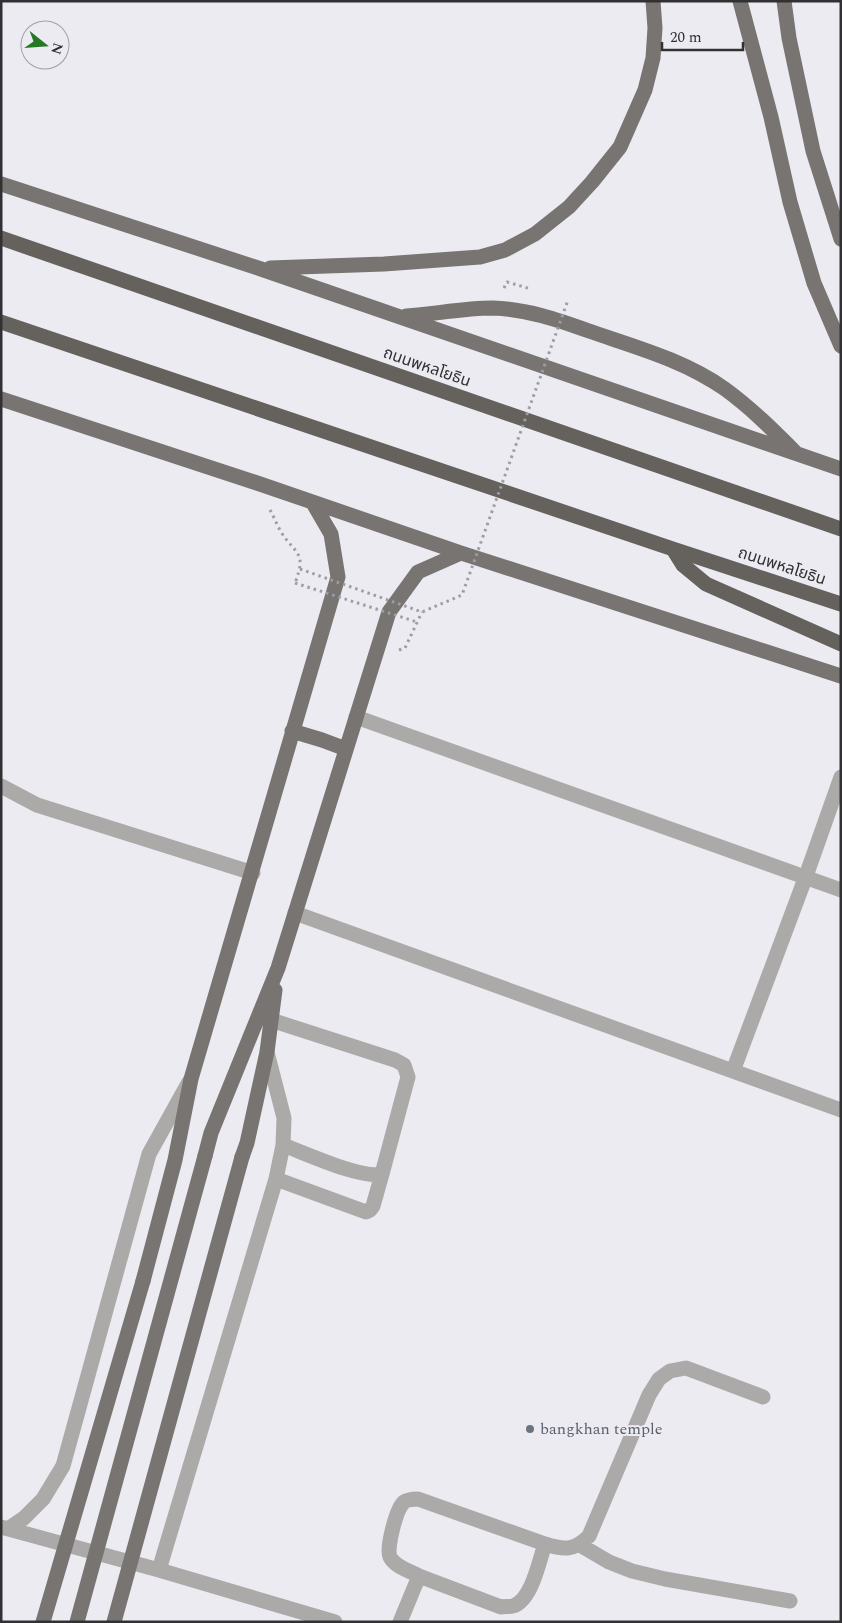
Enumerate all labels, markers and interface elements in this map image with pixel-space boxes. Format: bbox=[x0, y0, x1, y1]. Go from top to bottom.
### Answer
north arrow bbox=[20, 20, 70, 70]
scale bar bbox=[662, 20, 743, 52]
text: 20 m bbox=[670, 26, 702, 49]
text: N bbox=[45, 40, 69, 57]
street label: ถนนพหลโยธิน bbox=[380, 341, 474, 393]
street label: ถนนพหลโยธิน bbox=[735, 540, 829, 592]
place label: bangkhan temple bbox=[540, 1417, 663, 1441]
marker: bangkhan temple bbox=[524, 1423, 536, 1435]

